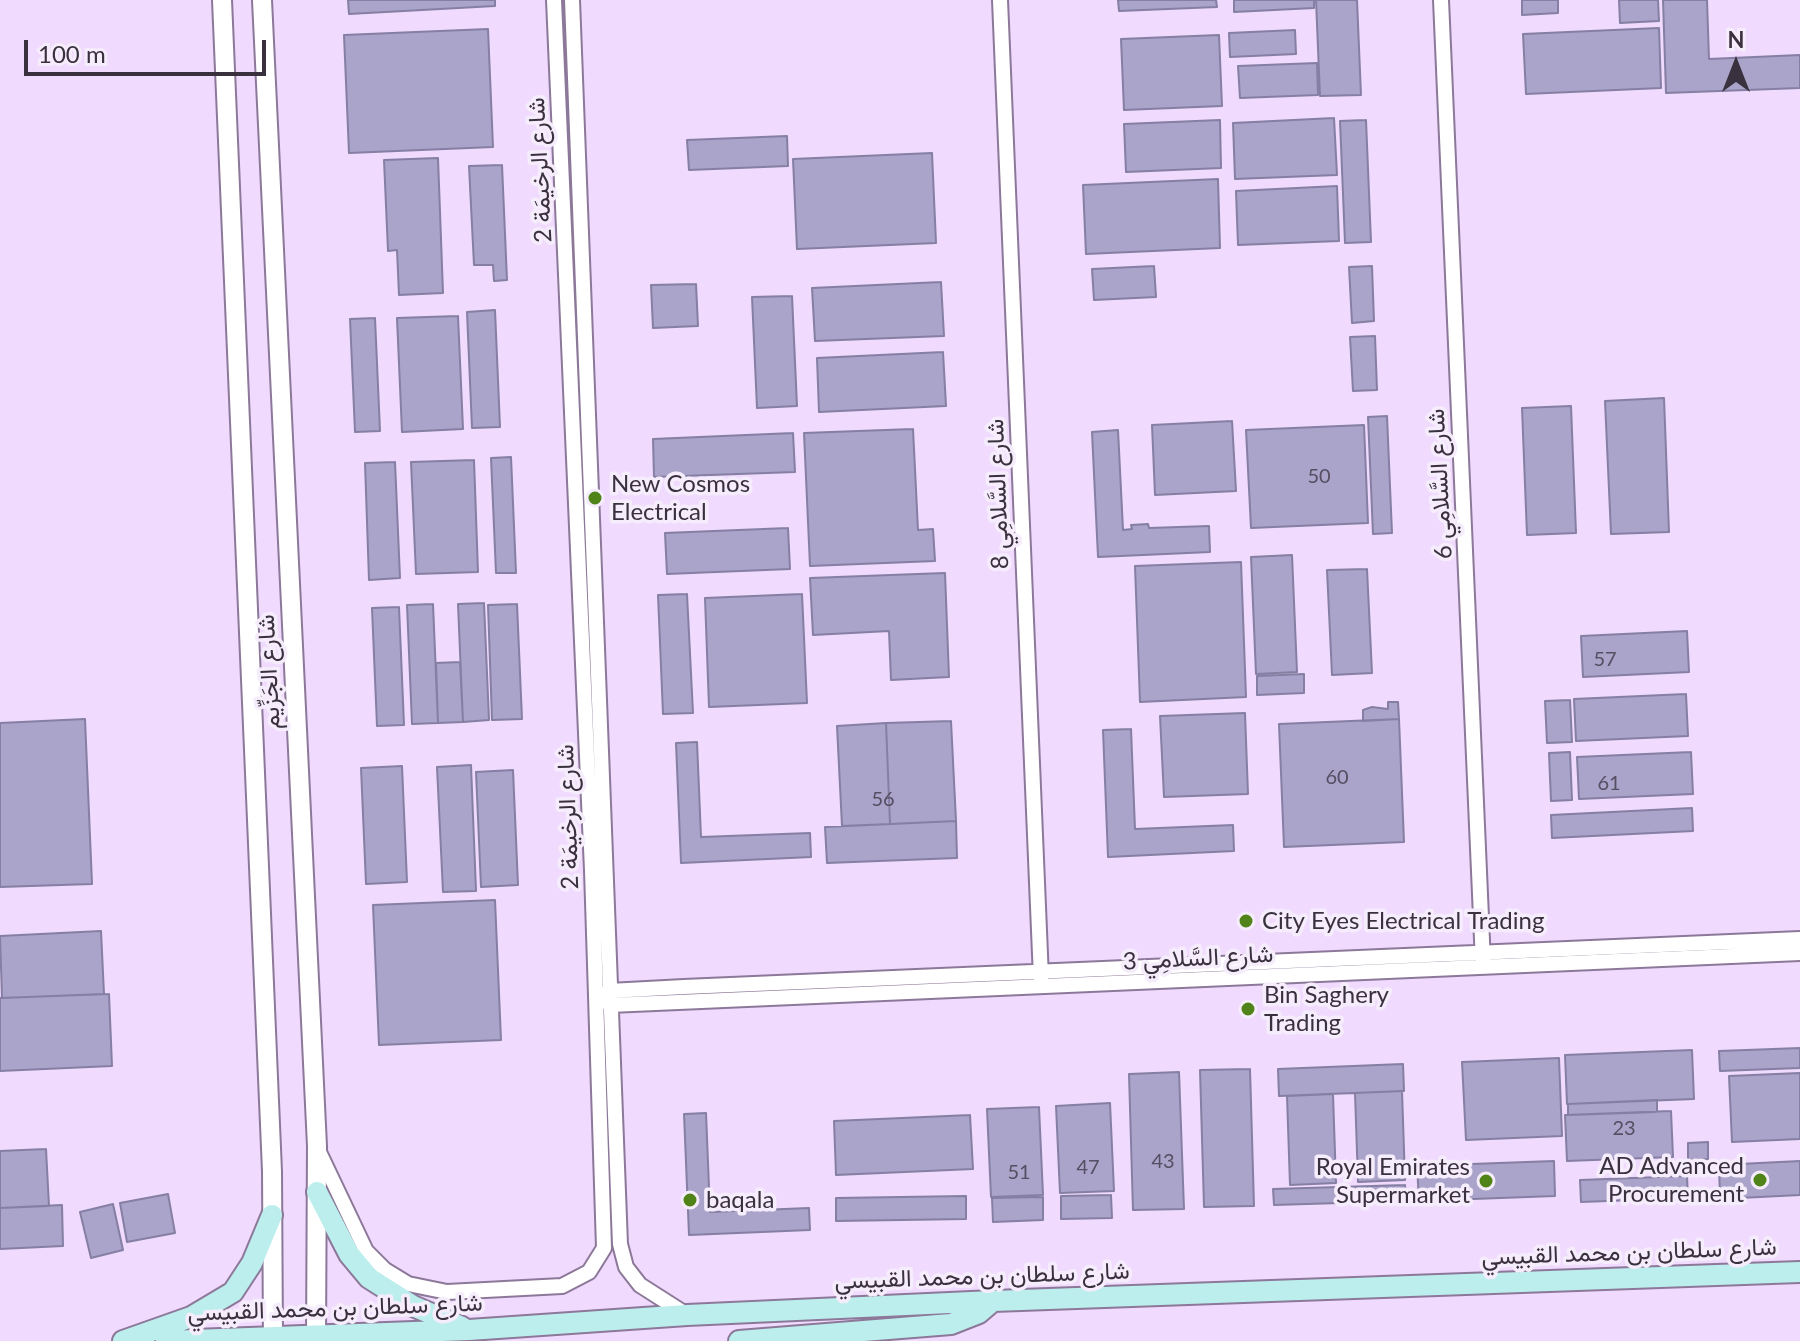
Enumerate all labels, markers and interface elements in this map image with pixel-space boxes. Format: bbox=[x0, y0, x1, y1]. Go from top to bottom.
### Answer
scale bar bbox=[28, 24, 270, 74]
north arrow bbox=[1696, 24, 1776, 104]
text: N bbox=[1728, 26, 1744, 53]
text: 100 m bbox=[38, 39, 106, 68]
street label: شارع الرخيمَة 2 bbox=[522, 97, 558, 243]
street label: شارع السَّلامِي 6 bbox=[1422, 408, 1458, 560]
street label: شارع السَّلامِي 8 bbox=[981, 418, 1015, 570]
house number: 50 bbox=[1307, 465, 1331, 489]
place label: New Cosmos Electrical bbox=[611, 470, 750, 526]
marker: New Cosmos Electrical bbox=[586, 489, 604, 507]
street label: شارع الجَزِّيم bbox=[252, 614, 286, 730]
house number: 57 bbox=[1593, 648, 1617, 672]
street label: شارع الرخيمَة 2 bbox=[551, 744, 585, 890]
house number: 60 bbox=[1325, 766, 1349, 790]
house number: 61 bbox=[1597, 772, 1621, 796]
house number: 56 bbox=[871, 788, 895, 812]
place label: City Eyes Electrical Trading bbox=[1262, 907, 1544, 935]
marker: City Eyes Electrical Trading bbox=[1237, 912, 1255, 930]
street label: شارع السَّلامِي 3 bbox=[1122, 940, 1274, 976]
place label: Bin Saghery Trading bbox=[1264, 981, 1389, 1037]
marker: Bin Saghery Trading bbox=[1239, 1000, 1257, 1018]
house number: 23 bbox=[1612, 1117, 1636, 1141]
house number: 43 bbox=[1151, 1150, 1175, 1174]
place label: AD Advanced Procurement bbox=[1599, 1152, 1744, 1208]
place label: Royal Emirates Supermarket bbox=[1316, 1153, 1470, 1209]
house number: 47 bbox=[1076, 1156, 1100, 1180]
house number: 51 bbox=[1007, 1161, 1031, 1185]
marker: AD Advanced Procurement bbox=[1751, 1171, 1769, 1189]
marker: Royal Emirates Supermarket bbox=[1477, 1172, 1495, 1190]
place label: baqala bbox=[706, 1186, 774, 1214]
marker: baqala bbox=[681, 1191, 699, 1209]
street label: شارع سلطان بن محمد القبيسي bbox=[1481, 1232, 1777, 1272]
street label: شارع سلطان بن محمد القبيسي bbox=[834, 1256, 1130, 1296]
street label: شارع سلطان بن محمد القبيسي bbox=[187, 1288, 483, 1328]

